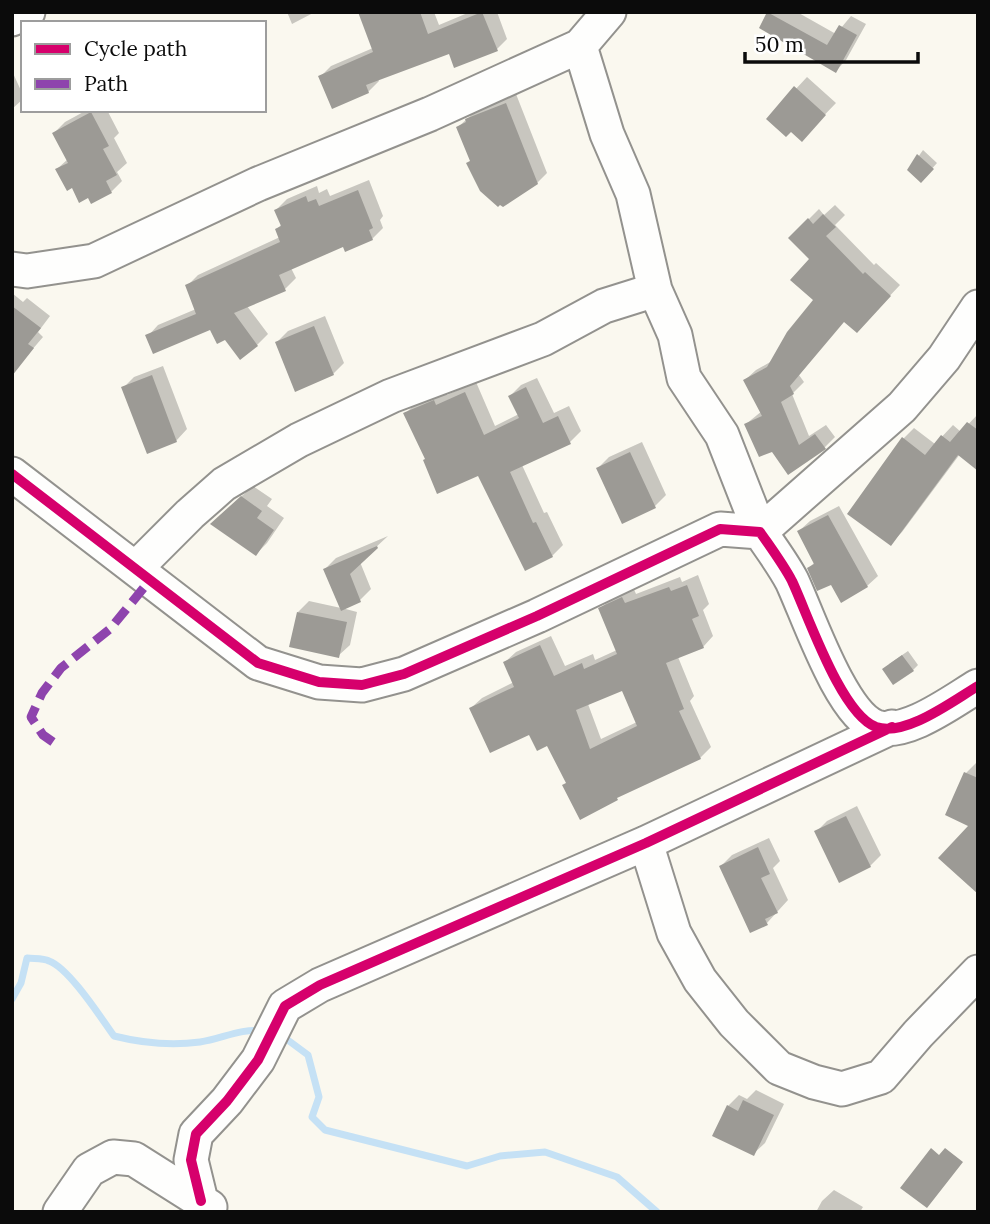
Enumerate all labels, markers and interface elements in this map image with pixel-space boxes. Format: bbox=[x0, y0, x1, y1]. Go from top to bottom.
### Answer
legend bbox=[21, 21, 266, 112]
scale bar bbox=[745, 21, 918, 65]
text: 50 m bbox=[755, 31, 804, 58]
text: Cycle path bbox=[84, 35, 187, 62]
text: Path bbox=[84, 70, 128, 97]

